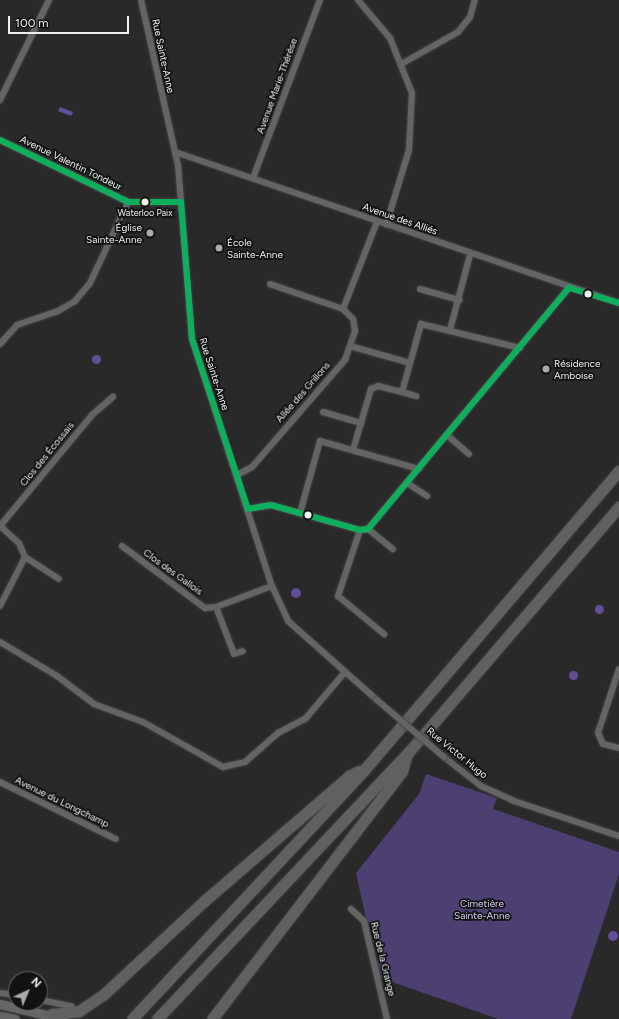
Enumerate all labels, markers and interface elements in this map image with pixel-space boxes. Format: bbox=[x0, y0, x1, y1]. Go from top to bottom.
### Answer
scale bar bbox=[10, 8, 131, 34]
text: 100 m bbox=[15, 16, 49, 30]
street label: Rue Sainte-Anne bbox=[149, 18, 177, 94]
street label: Avenue Marie-Thérèse bbox=[254, 37, 300, 135]
street label: Avenue Valentin Tondeur bbox=[18, 133, 124, 193]
marker: Waterloo Paix bbox=[140, 197, 150, 207]
street label: Avenue des Alliés bbox=[361, 201, 439, 237]
place label: Waterloo Paix bbox=[118, 208, 172, 218]
place label: Église Sainte-Anne bbox=[86, 221, 142, 244]
marker: Église Sainte-Anne bbox=[145, 228, 155, 238]
place label: École Sainte-Anne bbox=[227, 236, 283, 260]
marker: École Sainte-Anne bbox=[214, 243, 224, 253]
unlabelled marker bbox=[583, 289, 593, 299]
street label: Rue Sainte-Anne bbox=[197, 336, 231, 412]
place label: Résidence Amboise bbox=[554, 357, 600, 380]
street label: Allée des Grillons bbox=[273, 359, 333, 425]
marker: Résidence Amboise bbox=[541, 364, 551, 374]
street label: Clos des Écossais bbox=[17, 419, 77, 489]
unlabelled marker bbox=[303, 510, 313, 520]
street label: Clos des Gallois bbox=[141, 546, 205, 598]
street label: Rue Victor Hugo bbox=[424, 725, 490, 781]
street label: Avenue du Longchamp bbox=[13, 774, 111, 830]
park label: Cimetière Sainte-Anne bbox=[454, 897, 510, 920]
street label: Rue de la Grange bbox=[368, 921, 398, 997]
north arrow bbox=[8, 971, 48, 1011]
text: N bbox=[28, 975, 44, 990]

